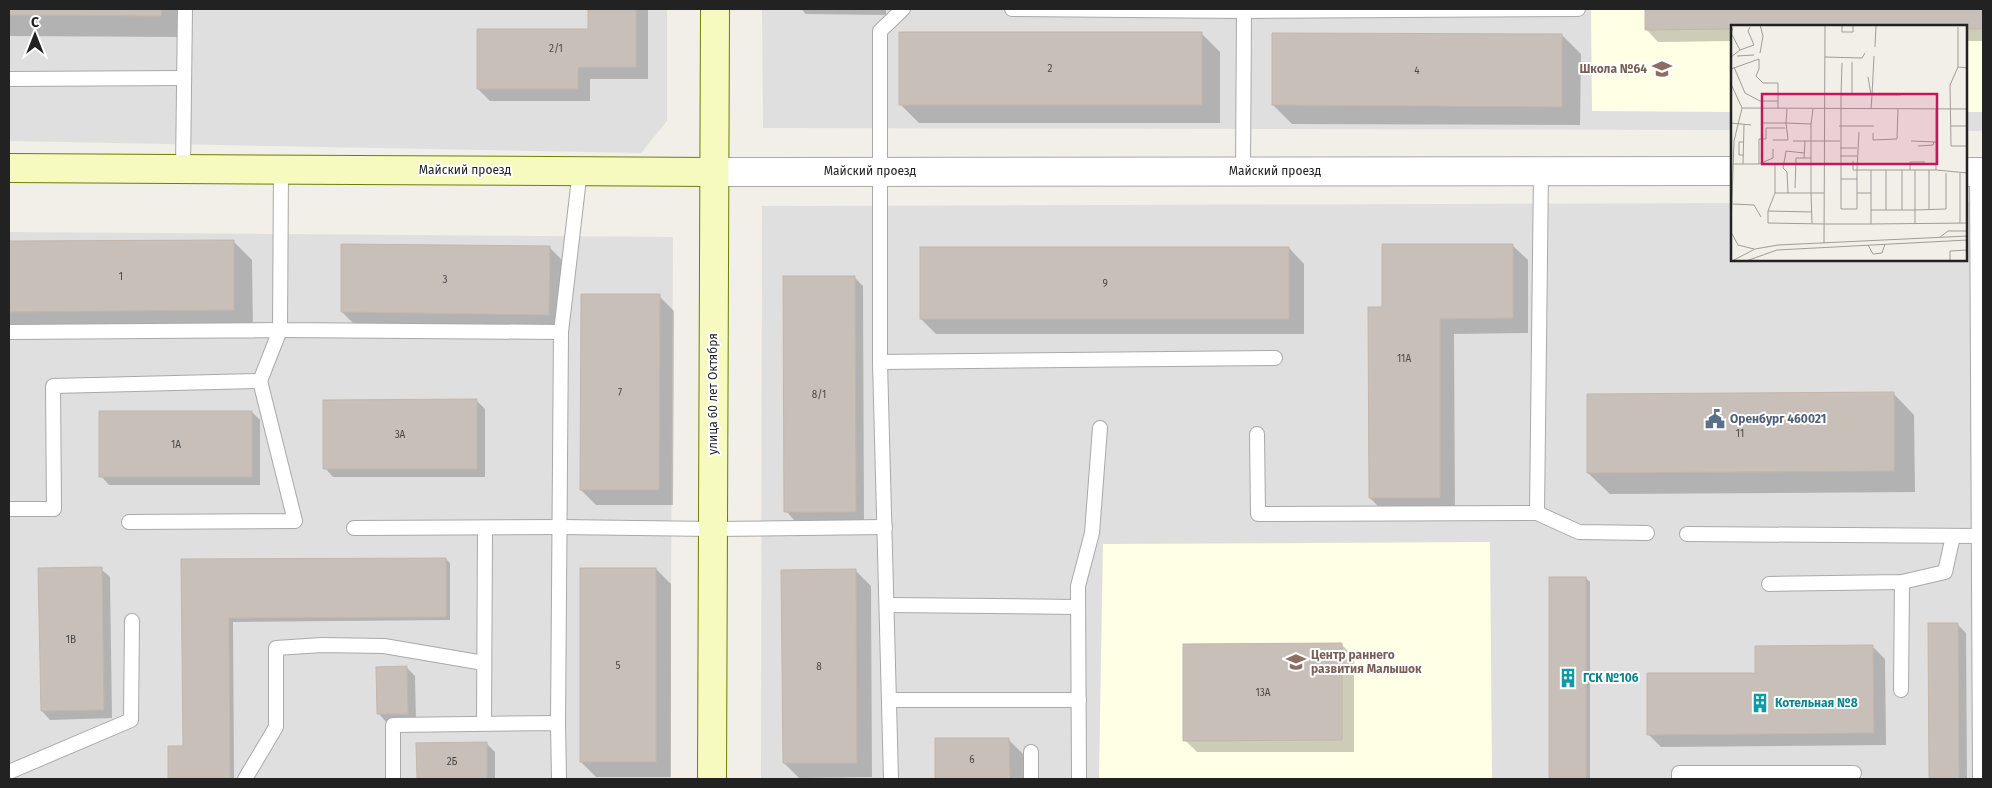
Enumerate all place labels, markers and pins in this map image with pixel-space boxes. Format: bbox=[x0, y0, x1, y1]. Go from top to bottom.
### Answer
school or university icon: Школа №64 bbox=[1651, 58, 1673, 80]
place label: Школа №64 bbox=[1579, 62, 1647, 76]
public building icon: Оренбург 460021 bbox=[1704, 408, 1726, 430]
place label: Оренбург 460021 bbox=[1730, 412, 1826, 426]
place label: Центр раннего развития Малышок bbox=[1311, 648, 1422, 676]
school or university icon: Центр раннего развития Малышок bbox=[1285, 651, 1307, 673]
building icon: ГСК №106 bbox=[1557, 667, 1579, 689]
place label: ГСК №106 bbox=[1583, 671, 1639, 685]
building icon: Котельная №8 bbox=[1749, 692, 1771, 714]
place label: Котельная №8 bbox=[1775, 696, 1858, 710]

